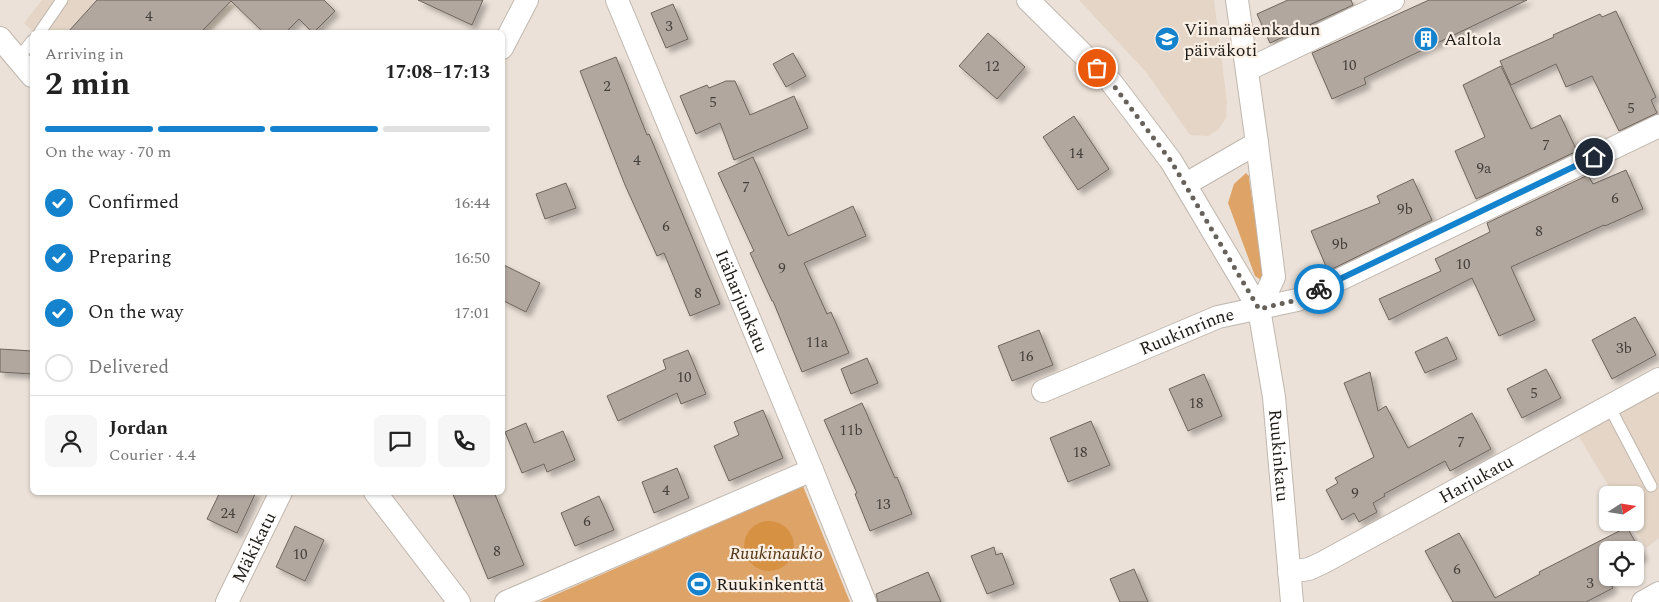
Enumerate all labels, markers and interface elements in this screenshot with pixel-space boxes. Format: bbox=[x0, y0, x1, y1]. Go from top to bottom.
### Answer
house number: 4 bbox=[145, 5, 153, 28]
house number: 3 bbox=[665, 15, 673, 38]
place label: Viinamäenkadun päiväkoti bbox=[1184, 16, 1320, 64]
school or university icon: Viinamäenkadun päiväkoti bbox=[1154, 26, 1180, 52]
building icon: Aaltola bbox=[1413, 26, 1439, 52]
place label: Aaltola bbox=[1444, 26, 1502, 53]
text: Arriving in bbox=[45, 42, 124, 66]
pin bbox=[1076, 47, 1118, 89]
icon: bag bbox=[1083, 54, 1111, 82]
house number: 10 bbox=[1341, 54, 1357, 77]
house number: 12 bbox=[984, 55, 1000, 78]
text: 17:08–17:13 bbox=[385, 58, 490, 87]
text: 2 min bbox=[45, 60, 130, 109]
house number: 2 bbox=[603, 75, 611, 98]
house number: 5 bbox=[709, 91, 717, 114]
house number: 5 bbox=[1627, 97, 1635, 120]
house number: 7 bbox=[1542, 134, 1550, 157]
pin bbox=[1573, 136, 1615, 178]
text: On the way · 70 m bbox=[45, 140, 171, 164]
house number: 14 bbox=[1068, 142, 1084, 165]
icon: home bbox=[1580, 143, 1608, 171]
house number: 4 bbox=[633, 149, 641, 172]
house number: 9a bbox=[1477, 157, 1492, 180]
house number: 7 bbox=[742, 176, 750, 199]
house number: 6 bbox=[1611, 187, 1619, 210]
text: Confirmed bbox=[88, 188, 179, 217]
icon: check bbox=[45, 189, 73, 217]
text: 16:44 bbox=[454, 191, 490, 215]
house number: 9b bbox=[1397, 198, 1413, 221]
house number: 6 bbox=[662, 215, 670, 238]
house number: 8 bbox=[1535, 220, 1543, 243]
house number: 9b bbox=[1332, 233, 1348, 256]
text: Preparing bbox=[88, 243, 172, 272]
icon: check bbox=[45, 244, 73, 272]
street label: Itäharjunkatu bbox=[708, 245, 775, 357]
text: 16:50 bbox=[454, 246, 490, 270]
house number: 10 bbox=[1455, 253, 1471, 276]
house number: 9 bbox=[778, 257, 786, 280]
courier bbox=[1294, 264, 1344, 314]
icon: bike bbox=[1305, 275, 1333, 303]
house number: 8 bbox=[694, 282, 702, 305]
text: On the way bbox=[88, 298, 184, 327]
icon: check bbox=[45, 299, 73, 327]
street label: Ruukinrinne bbox=[1135, 300, 1237, 362]
text: 17:01 bbox=[454, 301, 490, 325]
house number: 11a bbox=[806, 331, 829, 354]
house number: 3b bbox=[1616, 337, 1632, 360]
house number: 16 bbox=[1018, 345, 1034, 368]
text: Delivered bbox=[88, 353, 169, 382]
house number: 10 bbox=[676, 366, 692, 389]
house number: 5 bbox=[1530, 382, 1538, 405]
house number: 18 bbox=[1188, 392, 1204, 415]
street label: Ruukinkatu bbox=[1262, 408, 1297, 503]
text: Jordan bbox=[109, 414, 168, 443]
button: person bbox=[45, 415, 97, 467]
button: chat bbox=[374, 415, 426, 467]
button: phone bbox=[438, 415, 490, 467]
house number: 11b bbox=[839, 419, 863, 442]
house number: 7 bbox=[1457, 431, 1465, 454]
house number: 18 bbox=[1072, 441, 1088, 464]
text: Courier · 4.4 bbox=[109, 443, 196, 467]
street label: Harjukatu bbox=[1434, 448, 1518, 510]
house number: 4 bbox=[662, 479, 670, 502]
house number: 9 bbox=[1351, 482, 1359, 505]
north arrow bbox=[1599, 486, 1644, 531]
map controls bbox=[1599, 486, 1644, 586]
house number: 13 bbox=[875, 493, 891, 516]
house number: 24 bbox=[220, 502, 236, 525]
street label: Mäkikatu bbox=[225, 507, 283, 587]
house number: 6 bbox=[583, 510, 591, 533]
house number: 8 bbox=[493, 540, 501, 563]
park label: Ruukinaukio bbox=[729, 540, 823, 567]
button: locate bbox=[1599, 541, 1644, 586]
house number: 10 bbox=[292, 543, 308, 566]
house number: 6 bbox=[1453, 558, 1461, 581]
sports icon: Ruukinkenttä bbox=[686, 571, 712, 597]
place label: Ruukinkenttä bbox=[716, 571, 825, 598]
house number: 3 bbox=[1586, 572, 1594, 595]

